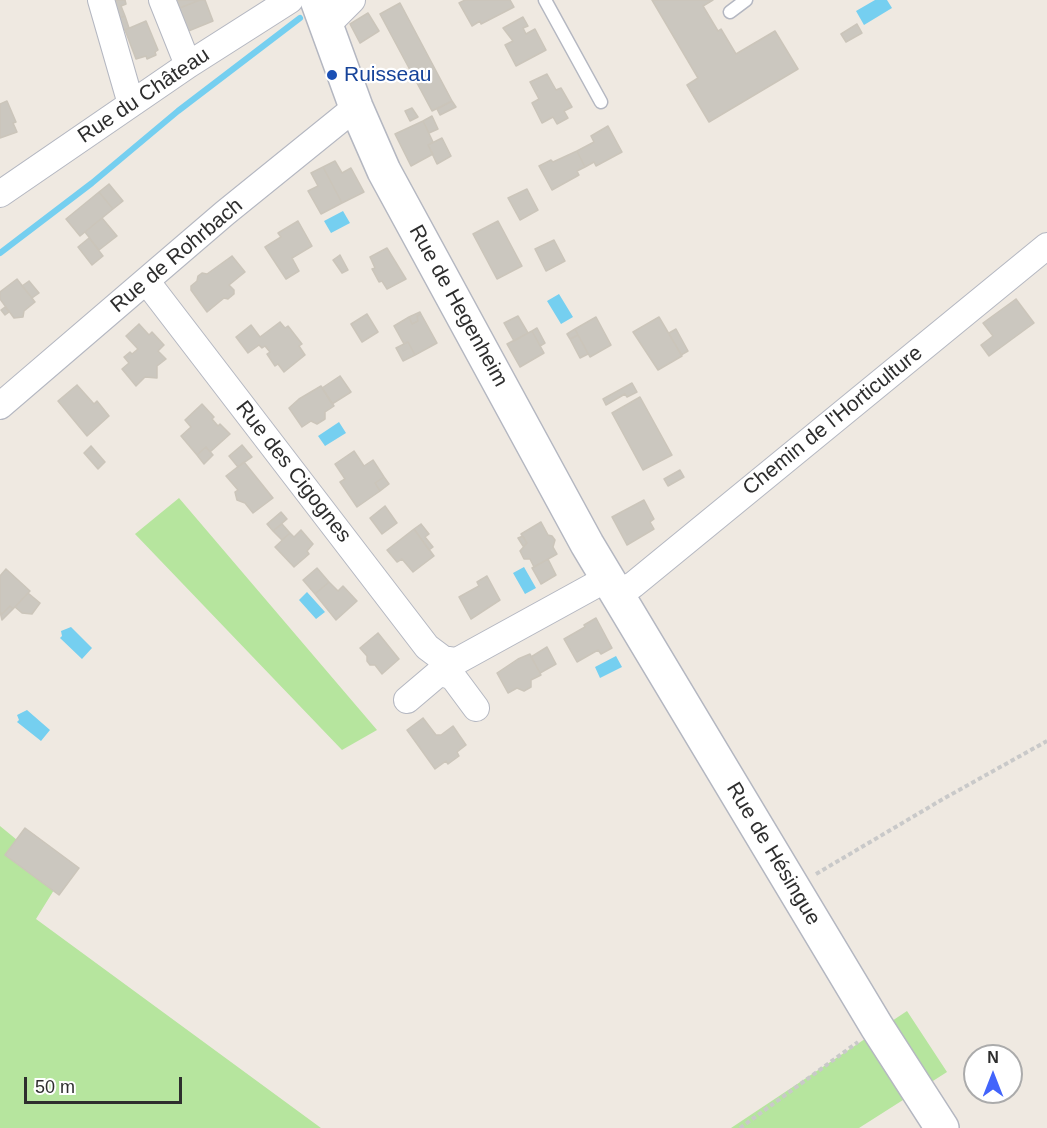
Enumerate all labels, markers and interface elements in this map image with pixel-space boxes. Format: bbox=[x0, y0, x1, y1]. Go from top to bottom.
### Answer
street label: Rue du Château bbox=[74, 43, 214, 149]
place label: Ruisseau bbox=[344, 62, 432, 88]
marker: Ruisseau bbox=[325, 68, 339, 82]
street label: Rue de Rohrbach bbox=[106, 193, 248, 319]
street label: Rue de Hegenheim bbox=[403, 221, 513, 391]
street label: Chemin de l'Horticulture bbox=[738, 341, 928, 501]
street label: Rue des Cigognes bbox=[230, 396, 356, 548]
street label: Rue de Hésingue bbox=[720, 778, 826, 930]
north arrow bbox=[963, 1044, 1023, 1104]
text: N bbox=[987, 1049, 999, 1066]
scale bar bbox=[27, 1065, 184, 1103]
text: 50 m bbox=[35, 1077, 75, 1097]

